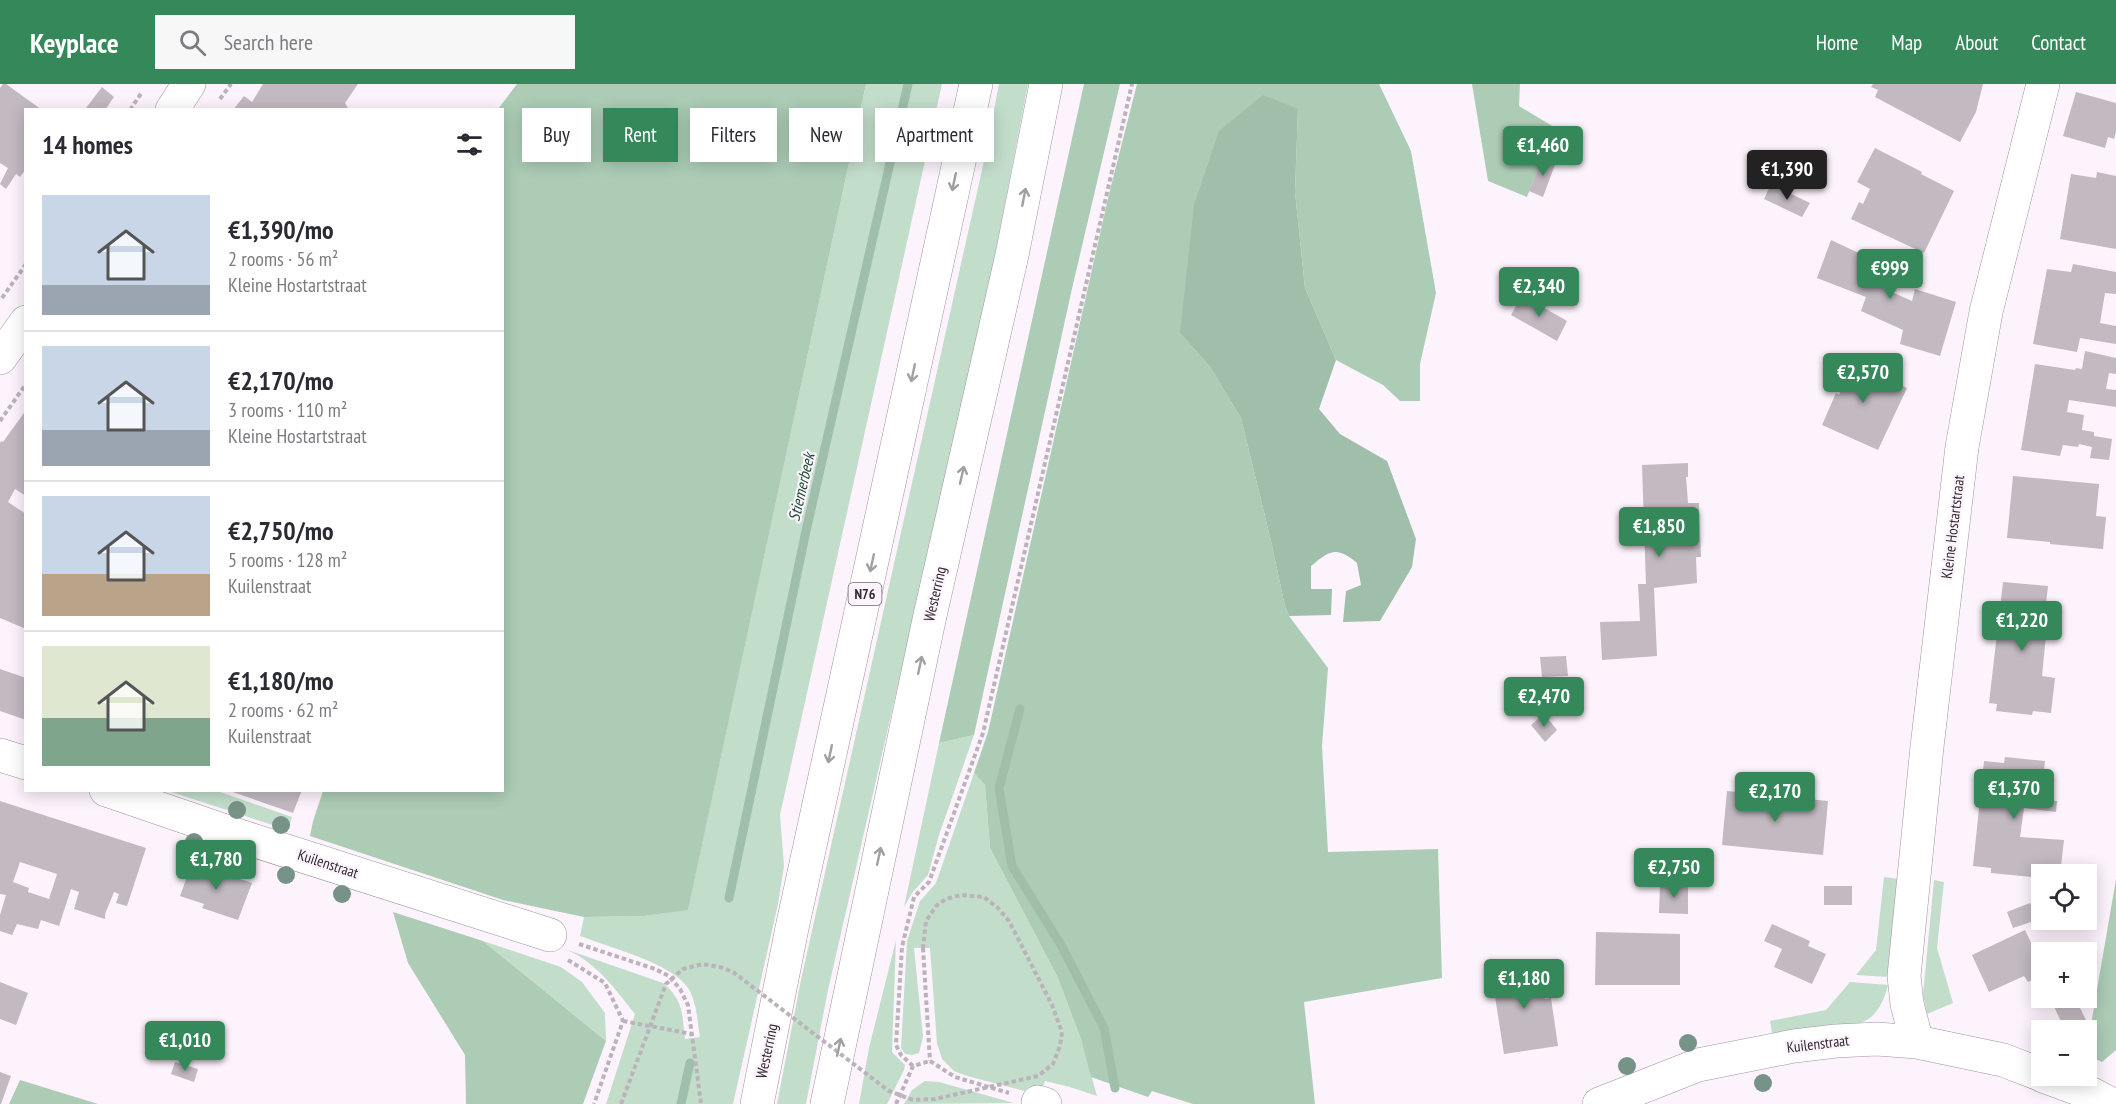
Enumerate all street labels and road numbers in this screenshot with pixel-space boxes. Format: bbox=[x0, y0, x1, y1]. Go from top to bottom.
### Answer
street label: Kleine Hostartstraat bbox=[1937, 474, 1968, 580]
street label: Westerring bbox=[919, 565, 950, 623]
road number: N76 bbox=[848, 583, 882, 605]
street label: Kuilenstraat bbox=[295, 845, 361, 882]
street label: Westerring bbox=[751, 1022, 782, 1080]
street label: Kuilenstraat bbox=[1786, 1030, 1850, 1057]

